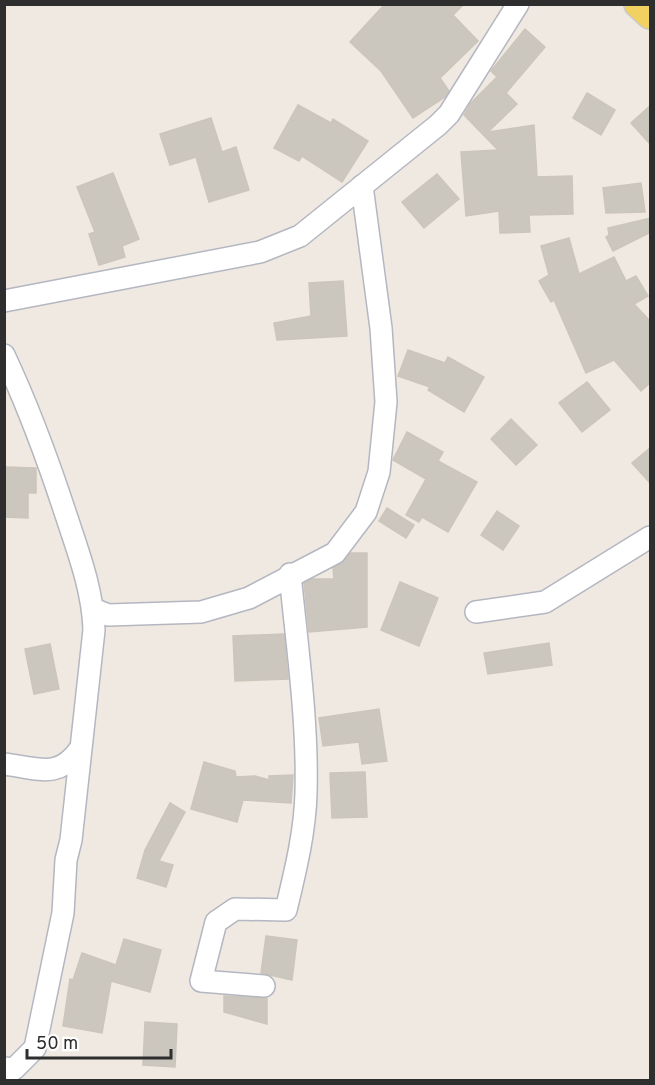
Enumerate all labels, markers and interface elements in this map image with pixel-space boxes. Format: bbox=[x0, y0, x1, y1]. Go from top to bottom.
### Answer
scale bar bbox=[27, 1022, 171, 1060]
text: 50 m bbox=[36, 1033, 78, 1056]

